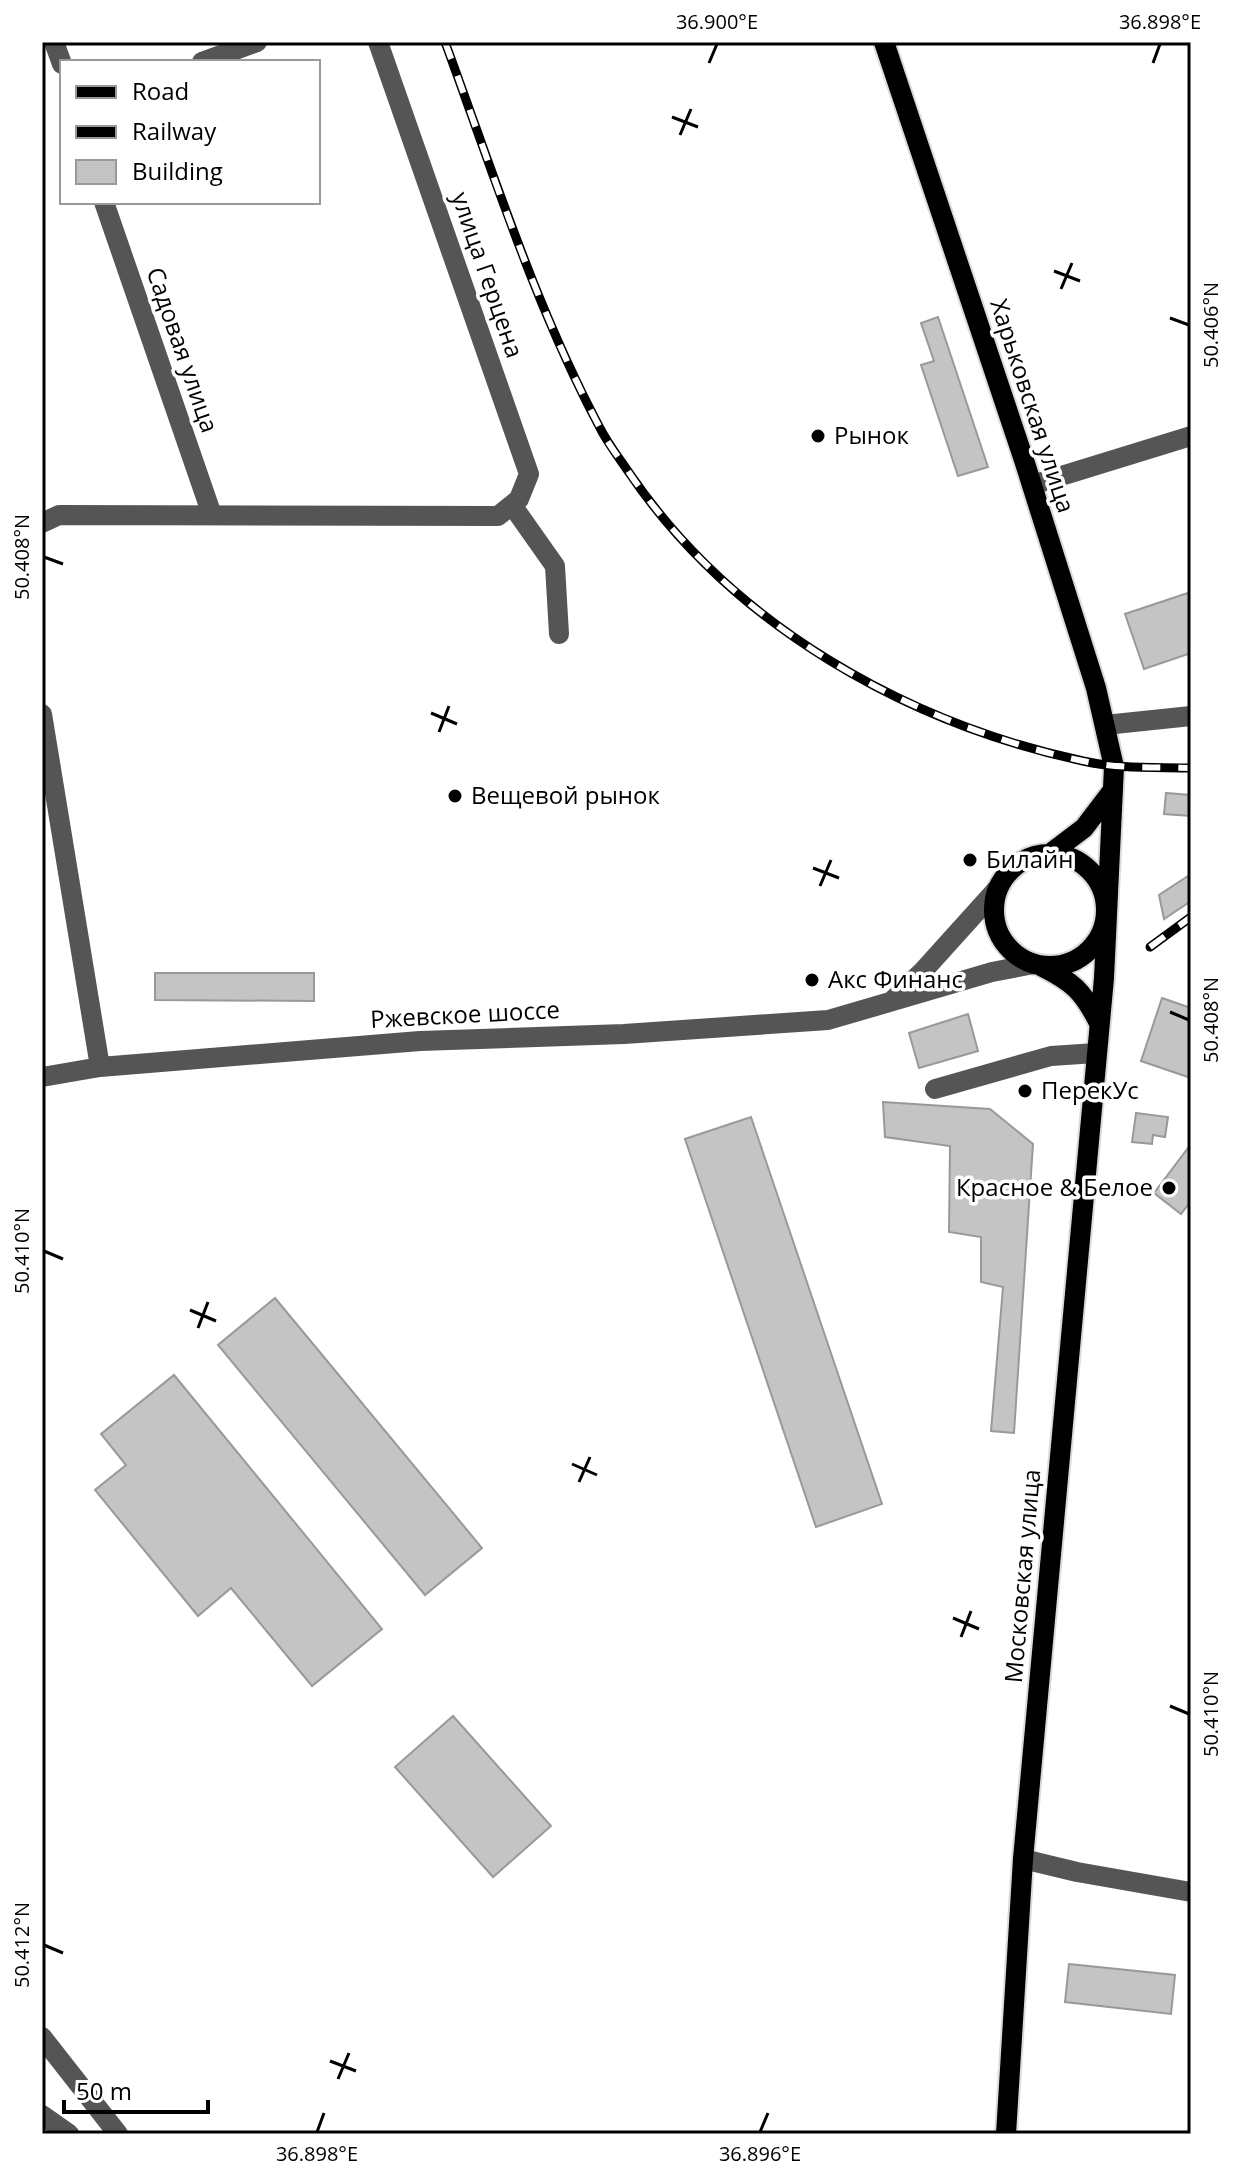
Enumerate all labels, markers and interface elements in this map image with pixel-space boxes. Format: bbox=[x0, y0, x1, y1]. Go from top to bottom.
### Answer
text: 36.900°E bbox=[676, 8, 758, 35]
text: 36.898°E bbox=[1119, 8, 1201, 35]
legend bbox=[60, 60, 320, 204]
text: Road bbox=[132, 74, 189, 107]
text: Railway bbox=[132, 114, 217, 147]
text: Building bbox=[132, 154, 223, 187]
street label: улица Герцена bbox=[445, 187, 532, 362]
street label: Садовая улица bbox=[140, 262, 227, 437]
text: 50.406°N bbox=[1197, 282, 1224, 368]
street label: Харьковская улица bbox=[983, 294, 1084, 517]
place label: Рынок bbox=[834, 418, 909, 451]
marker: Рынок bbox=[809, 427, 827, 445]
text: 50.408°N bbox=[8, 514, 35, 600]
place label: Вещевой рынок bbox=[471, 778, 660, 811]
marker: Вещевой рынок bbox=[446, 787, 464, 805]
place label: Билайн bbox=[986, 842, 1073, 875]
marker: Билайн bbox=[961, 851, 979, 869]
place label: Акс Финанс bbox=[828, 962, 963, 995]
marker: Акс Финанс bbox=[803, 971, 821, 989]
text: 50.408°N bbox=[1197, 977, 1224, 1063]
street label: Ржевское шоссе bbox=[369, 992, 560, 1035]
place label: ПерекУс bbox=[1041, 1073, 1139, 1106]
marker: ПерекУс bbox=[1016, 1082, 1034, 1100]
place label: Красное & Белое bbox=[956, 1170, 1153, 1203]
marker: Красное & Белое bbox=[1160, 1179, 1178, 1197]
text: 50.410°N bbox=[8, 1208, 35, 1294]
street label: Московская улица bbox=[996, 1468, 1047, 1684]
text: 50.410°N bbox=[1197, 1671, 1224, 1757]
text: 50.412°N bbox=[8, 1902, 35, 1988]
scale bar bbox=[64, 2064, 208, 2114]
text: 50 m bbox=[76, 2074, 132, 2107]
text: 36.898°E bbox=[276, 2140, 358, 2167]
text: 36.896°E bbox=[719, 2140, 801, 2167]

